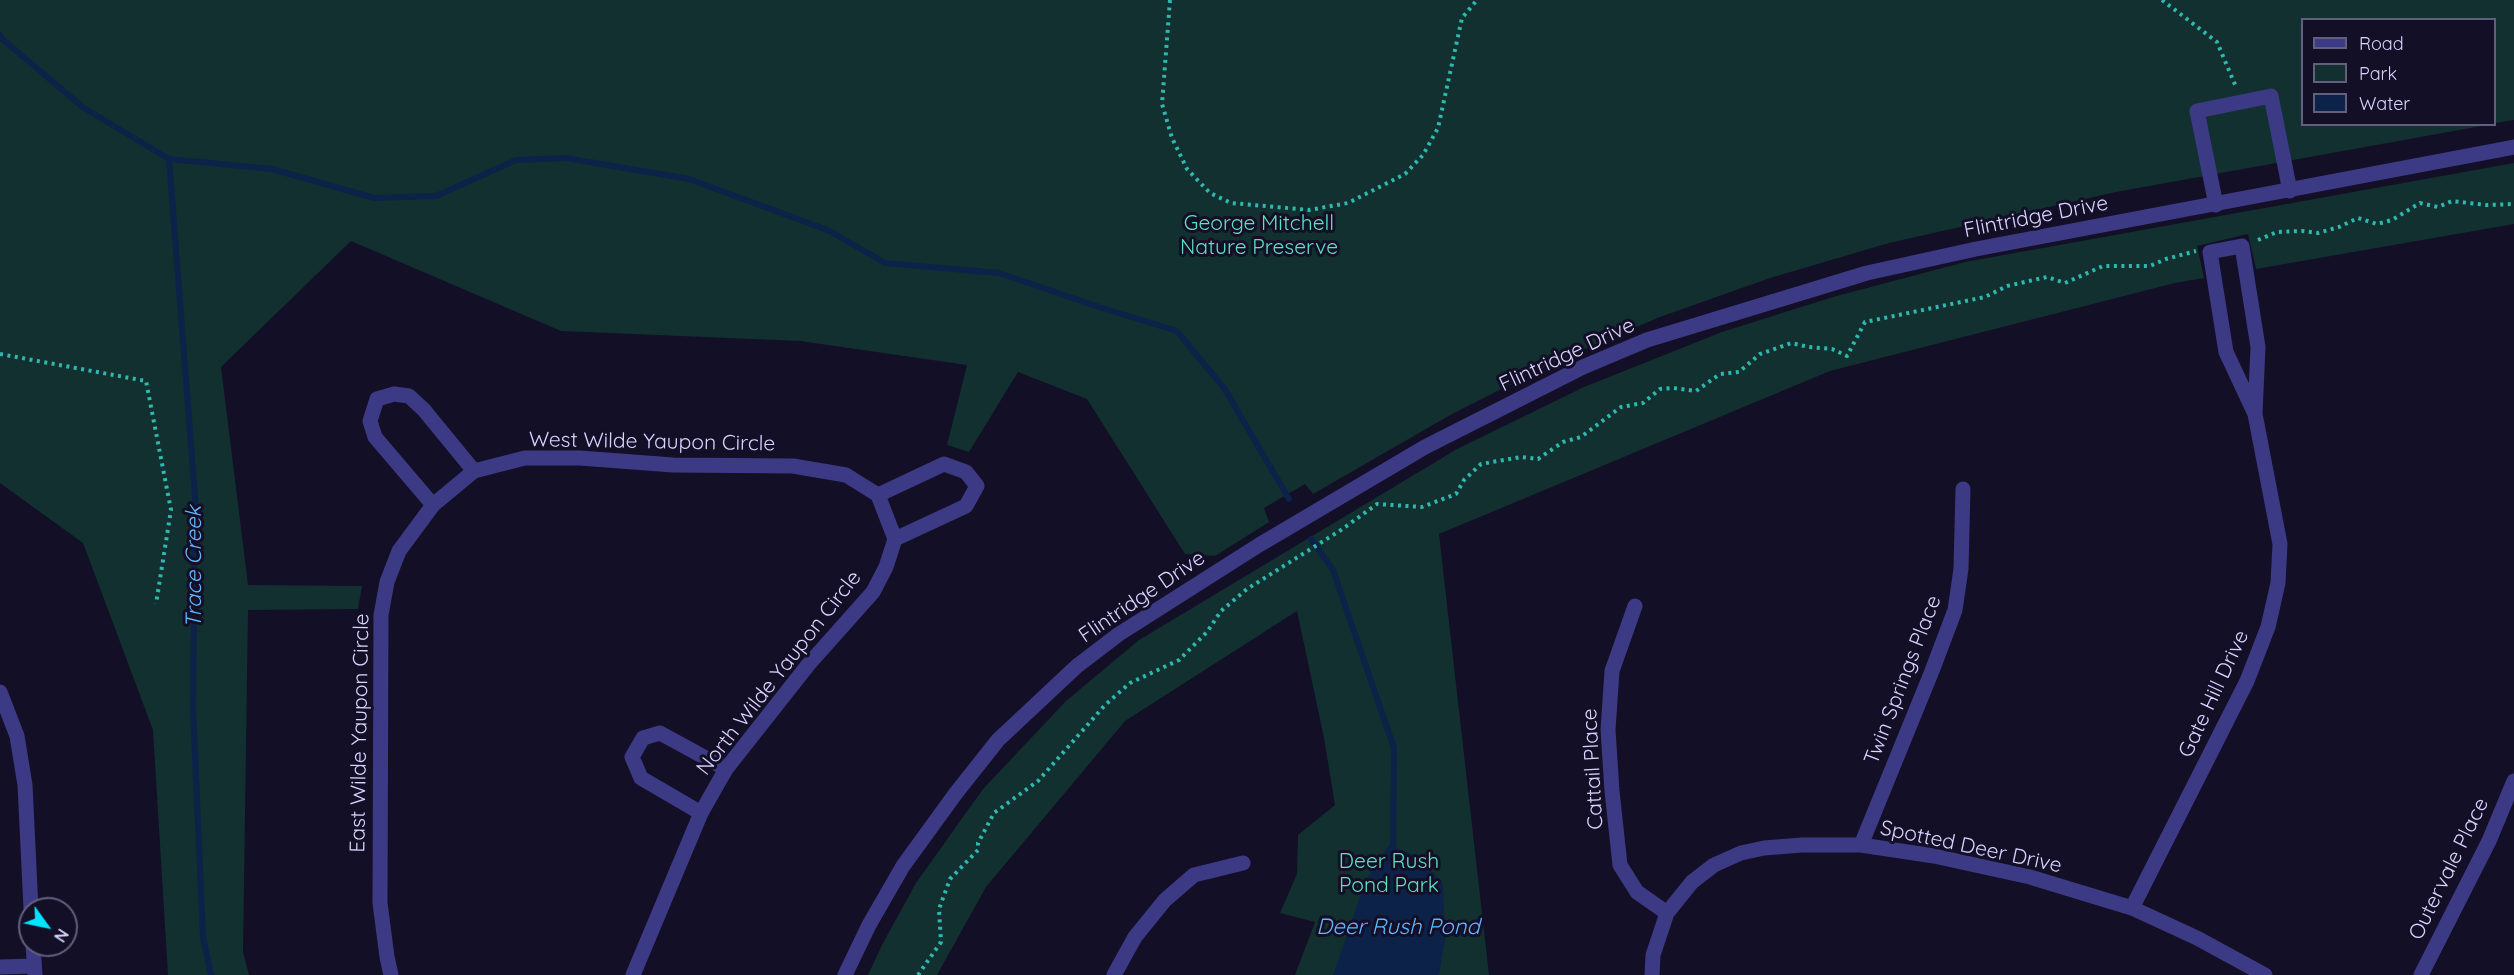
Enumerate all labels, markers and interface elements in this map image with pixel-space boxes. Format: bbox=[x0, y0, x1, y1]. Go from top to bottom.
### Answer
legend bbox=[2301, 18, 2496, 126]
text: Road bbox=[2359, 32, 2404, 55]
text: Park bbox=[2359, 62, 2397, 85]
text: Water bbox=[2359, 92, 2410, 115]
street label: Flintridge Drive bbox=[1962, 191, 2110, 243]
park label: George Mitchell Nature Preserve bbox=[1180, 211, 1338, 261]
street label: Flintridge Drive bbox=[1495, 313, 1639, 397]
street label: West Wilde Yaupon Circle bbox=[529, 427, 775, 457]
water label: Trace Creek bbox=[181, 506, 207, 628]
street label: Flintridge Drive bbox=[1074, 546, 1210, 648]
street label: North Wilde Yaupon Circle bbox=[691, 566, 867, 780]
street label: Twin Springs Place bbox=[1859, 592, 1947, 768]
street label: East Wilde Yaupon Circle bbox=[345, 613, 375, 853]
street label: Gate Hill Drive bbox=[2173, 626, 2255, 762]
street label: Cattail Place bbox=[1577, 708, 1609, 830]
street label: Outervale Place bbox=[2404, 794, 2494, 944]
street label: Spotted Deer Drive bbox=[1878, 815, 2064, 879]
park label: Deer Rush Pond Park bbox=[1339, 849, 1439, 899]
north arrow bbox=[18, 897, 78, 957]
water label: Deer Rush Pond bbox=[1316, 914, 1480, 940]
text: N bbox=[50, 925, 73, 946]

